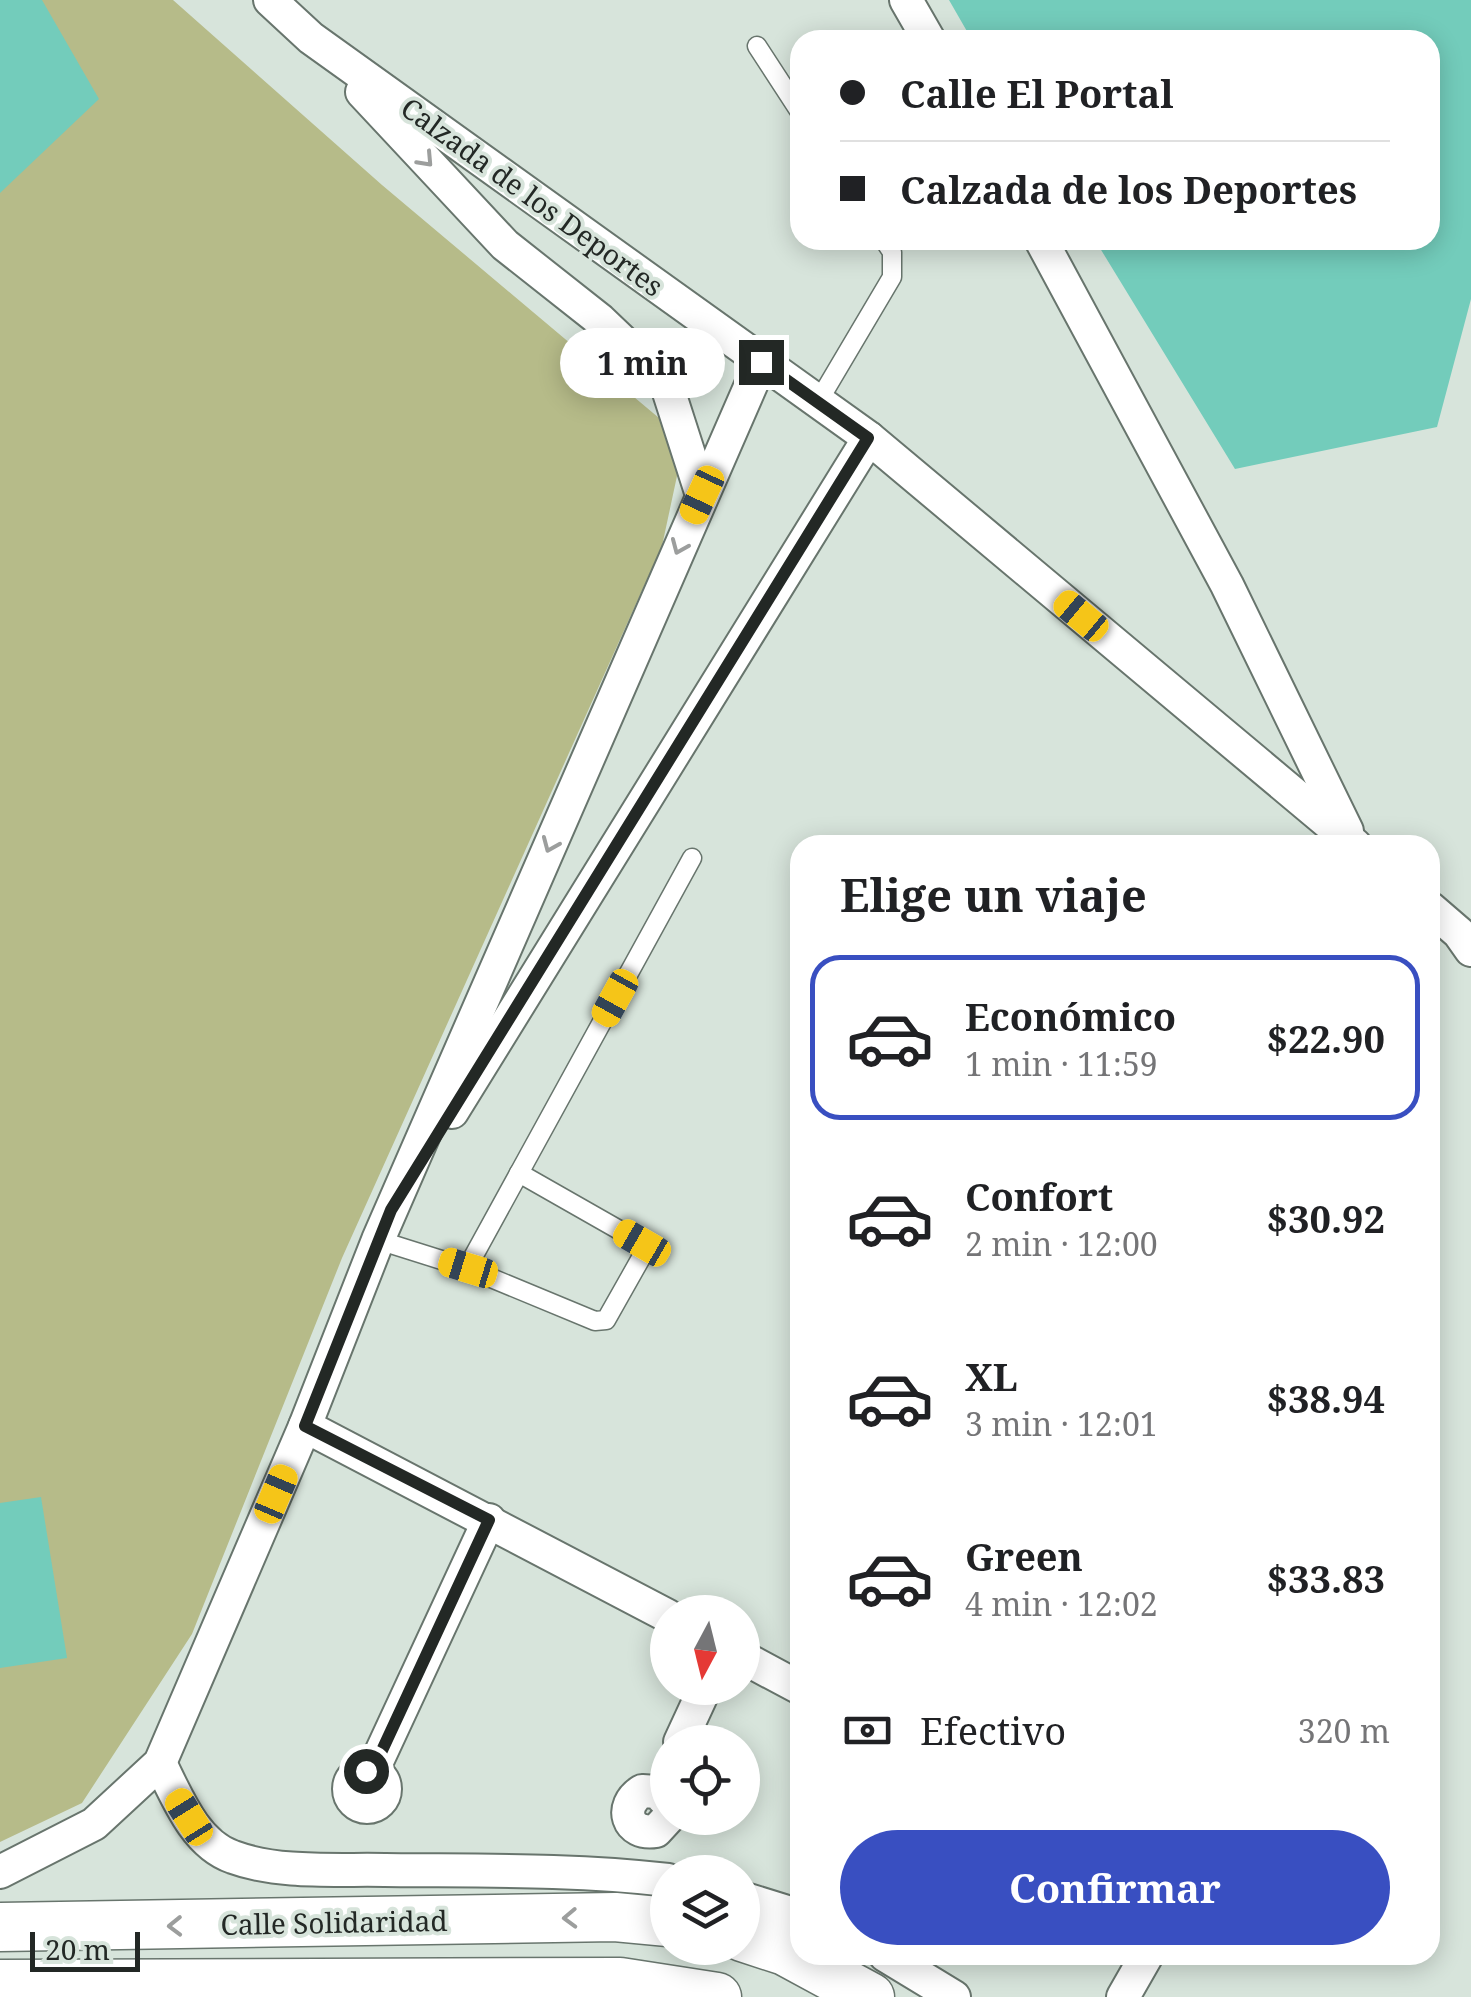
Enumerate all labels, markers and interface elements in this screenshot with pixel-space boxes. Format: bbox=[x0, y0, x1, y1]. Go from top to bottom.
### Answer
text: Calle El Portal bbox=[900, 67, 1174, 119]
street label: Calzada de los Deportes bbox=[394, 88, 671, 304]
one-way arrow bbox=[414, 148, 432, 167]
text: Calzada de los Deportes bbox=[900, 163, 1357, 215]
callout: 1 min bbox=[561, 327, 726, 397]
route end bbox=[739, 340, 784, 385]
text: 1 min bbox=[597, 341, 688, 384]
car bbox=[676, 461, 728, 529]
one-way arrow bbox=[671, 537, 691, 555]
car bbox=[1048, 585, 1114, 647]
one-way arrow bbox=[542, 835, 562, 853]
text: Elige un viaje bbox=[840, 864, 1147, 925]
car bbox=[587, 964, 643, 1032]
text: Económico bbox=[965, 990, 1176, 1042]
icon: car bbox=[845, 993, 935, 1083]
text: $22.90 bbox=[1266, 1012, 1385, 1064]
text: 1 min · 11:59 bbox=[965, 1042, 1158, 1085]
text: Confort bbox=[965, 1170, 1113, 1222]
icon: car bbox=[845, 1173, 935, 1263]
text: $30.92 bbox=[1266, 1192, 1385, 1244]
car bbox=[609, 1215, 675, 1271]
text: 2 min · 12:00 bbox=[965, 1222, 1158, 1265]
car bbox=[435, 1245, 501, 1291]
text: XL bbox=[965, 1350, 1018, 1402]
icon: car bbox=[845, 1353, 935, 1443]
text: $38.94 bbox=[1266, 1372, 1385, 1424]
text: 3 min · 12:01 bbox=[965, 1402, 1158, 1445]
car bbox=[250, 1461, 302, 1527]
text: Green bbox=[965, 1530, 1083, 1582]
icon: car bbox=[845, 1533, 935, 1623]
text: $33.83 bbox=[1266, 1552, 1385, 1604]
text: 4 min · 12:02 bbox=[965, 1582, 1158, 1625]
north arrow bbox=[650, 1595, 760, 1705]
map controls bbox=[650, 1595, 760, 1965]
icon: cash bbox=[840, 1703, 895, 1758]
text: Efectivo bbox=[920, 1704, 1066, 1756]
text: 320 m bbox=[1298, 1709, 1390, 1752]
button: locate bbox=[650, 1725, 760, 1835]
route start bbox=[344, 1749, 389, 1794]
car bbox=[160, 1784, 218, 1850]
button: Confirmar bbox=[840, 1830, 1390, 1945]
button: layers bbox=[650, 1855, 760, 1965]
street label: Calle Solidaridad bbox=[220, 1901, 448, 1943]
one-way arrow bbox=[562, 1908, 578, 1929]
one-way arrow bbox=[167, 1915, 183, 1936]
scale bar bbox=[30, 1927, 140, 1972]
text: 20 m bbox=[45, 1930, 110, 1968]

